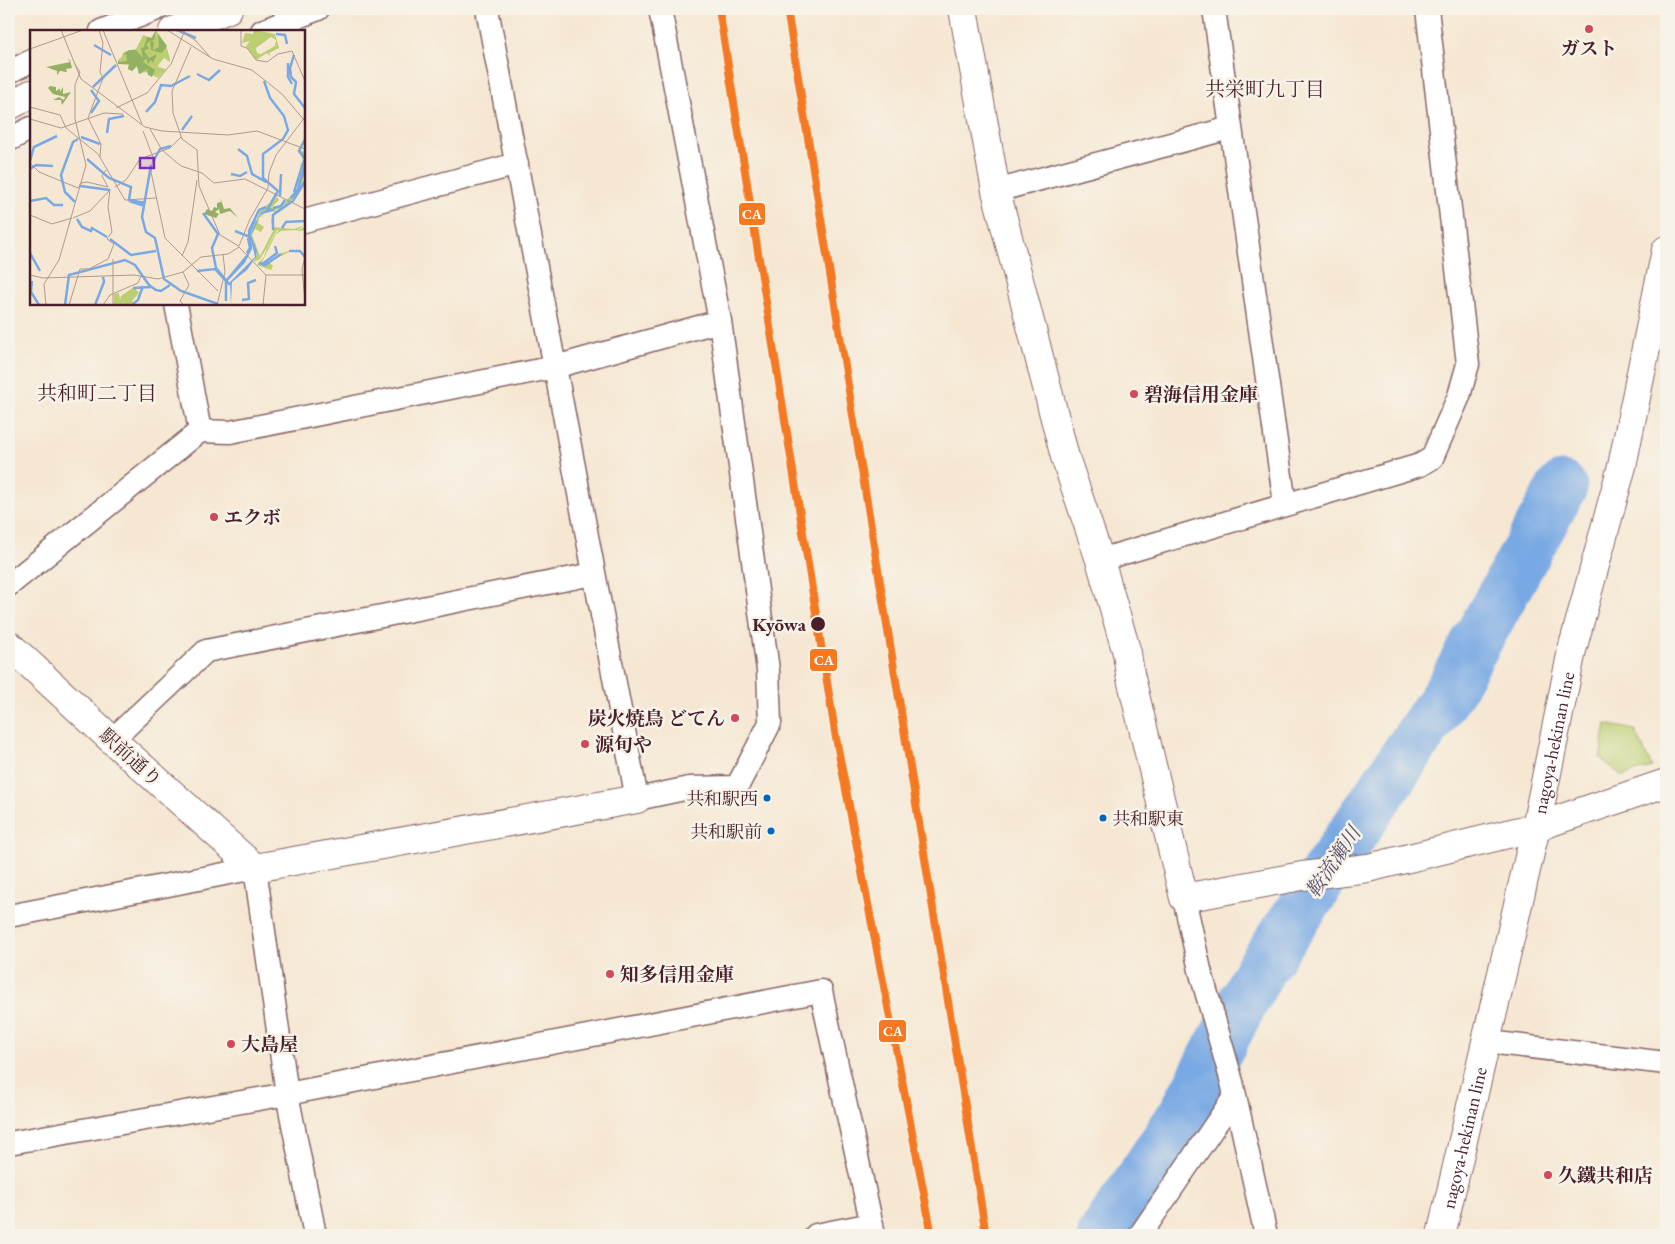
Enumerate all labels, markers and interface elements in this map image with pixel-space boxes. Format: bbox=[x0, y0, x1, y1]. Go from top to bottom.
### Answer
marker: ガスト bbox=[1583, 23, 1595, 35]
inset map bbox=[30, 30, 305, 305]
place label: ガスト bbox=[1560, 36, 1618, 61]
district label: 共栄町九丁目 bbox=[1205, 76, 1325, 102]
line badge: CA bbox=[738, 202, 766, 226]
text: CA bbox=[742, 205, 763, 223]
district label: 共和町二丁目 bbox=[37, 380, 157, 406]
place label: 碧海信用金庫 bbox=[1144, 382, 1258, 407]
marker: 碧海信用金庫 bbox=[1128, 388, 1140, 400]
place label: エクボ bbox=[224, 505, 281, 530]
marker: エクボ bbox=[208, 511, 220, 523]
place label: Kyōwa bbox=[752, 612, 807, 637]
marker: Kyōwa bbox=[809, 615, 827, 633]
line badge: CA bbox=[809, 648, 838, 672]
text: CA bbox=[814, 651, 835, 669]
street label: nagoya-hekinan line bbox=[1527, 669, 1580, 816]
place label: 炭火焼鳥 どてん bbox=[587, 706, 725, 731]
marker: 炭火焼鳥 どてん bbox=[729, 712, 741, 724]
street label: 駅前通り bbox=[94, 723, 167, 792]
place label: 源旬や bbox=[595, 732, 652, 757]
marker: 源旬や bbox=[579, 738, 591, 750]
place label: 共和駅西 bbox=[686, 787, 758, 810]
marker: 共和駅西 bbox=[762, 793, 772, 803]
place label: 共和駅東 bbox=[1112, 807, 1184, 830]
marker: 共和駅東 bbox=[1098, 813, 1108, 823]
place label: 共和駅前 bbox=[690, 820, 762, 843]
water label: 鞍流瀬川 bbox=[1300, 820, 1367, 902]
marker: 共和駅前 bbox=[766, 826, 776, 836]
place label: 知多信用金庫 bbox=[620, 962, 734, 987]
marker: 知多信用金庫 bbox=[604, 968, 616, 980]
line badge: CA bbox=[878, 1019, 907, 1043]
text: CA bbox=[883, 1022, 904, 1040]
place label: 大島屋 bbox=[241, 1032, 298, 1057]
marker: 大島屋 bbox=[225, 1038, 237, 1050]
street label: nagoya-hekinan line bbox=[1436, 1064, 1493, 1211]
place label: 久鐵共和店 bbox=[1558, 1163, 1653, 1188]
marker: 久鐵共和店 bbox=[1542, 1169, 1554, 1181]

